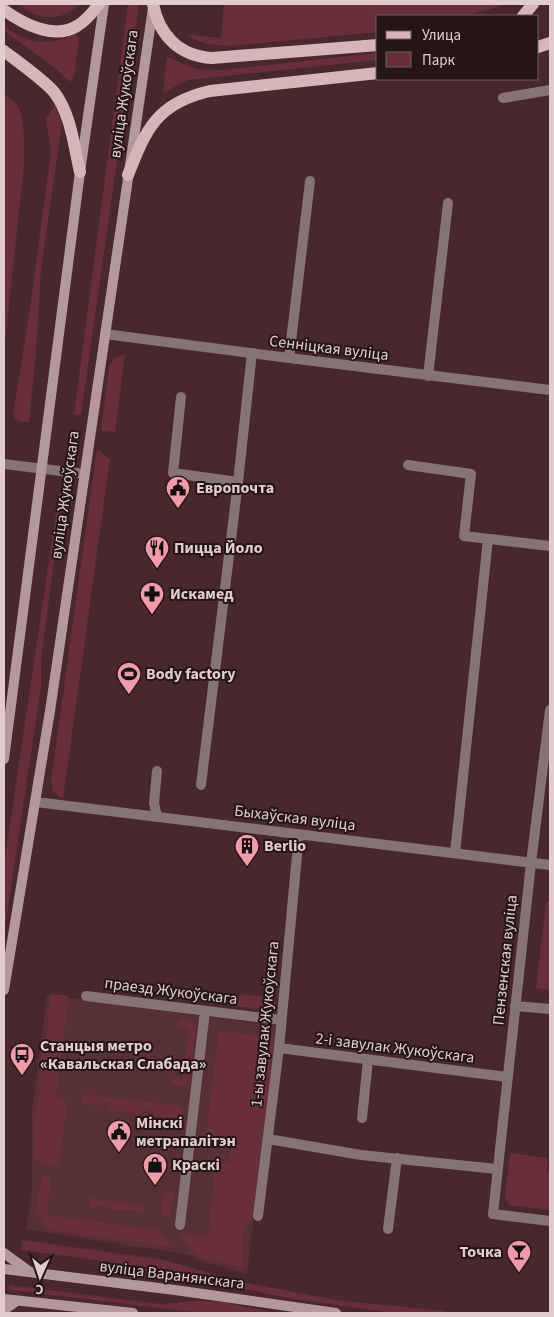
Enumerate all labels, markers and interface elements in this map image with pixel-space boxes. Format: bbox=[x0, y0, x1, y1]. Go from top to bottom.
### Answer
legend bbox=[376, 15, 539, 80]
text: Улица bbox=[422, 25, 461, 46]
street label: вуліца Жукоўскага bbox=[104, 28, 144, 160]
text: Парк bbox=[422, 50, 456, 71]
street label: Сенніцкая вуліца bbox=[268, 330, 390, 366]
street label: вуліца Жукоўскага bbox=[45, 429, 85, 561]
public building icon: Европочта bbox=[165, 475, 191, 509]
place label: Европочта bbox=[196, 477, 274, 499]
restaurant icon: Пицца Йоло bbox=[144, 535, 170, 569]
place label: Пицца Йоло bbox=[174, 537, 263, 559]
pharmacy icon: Искамед bbox=[139, 581, 165, 615]
place label: Искамед bbox=[170, 583, 234, 605]
sports icon: Body factory bbox=[116, 661, 142, 695]
place label: Body factory bbox=[146, 663, 236, 685]
street label: Быхаўская вуліца bbox=[233, 800, 357, 836]
building icon: Berlio bbox=[234, 833, 260, 867]
place label: Berlio bbox=[264, 835, 306, 857]
street label: Пензенская вуліца bbox=[487, 894, 523, 1026]
street label: 1-ы завулак Жукоўскага bbox=[245, 940, 285, 1108]
street label: праезд Жукоўскага bbox=[103, 972, 239, 1010]
street label: 2-і завулак Жукоўскага bbox=[314, 1027, 476, 1069]
place label: Станцыя метро «Кавальская Слабада» bbox=[40, 1035, 206, 1075]
bus stop icon: Станцыя метро «Кавальская Слабада» bbox=[9, 1042, 35, 1076]
place label: Мінскі метрапалітэн bbox=[136, 1112, 236, 1152]
public building icon: Мінскі метрапалітэн bbox=[106, 1119, 132, 1153]
shop icon: Краскі bbox=[142, 1152, 168, 1186]
place label: Краскі bbox=[172, 1154, 220, 1176]
bar icon: Точка bbox=[506, 1239, 532, 1273]
place label: Точка bbox=[460, 1241, 502, 1263]
north arrow bbox=[15, 1252, 65, 1302]
street label: вуліца Варанянскага bbox=[98, 1255, 246, 1295]
text: С bbox=[35, 1279, 44, 1299]

